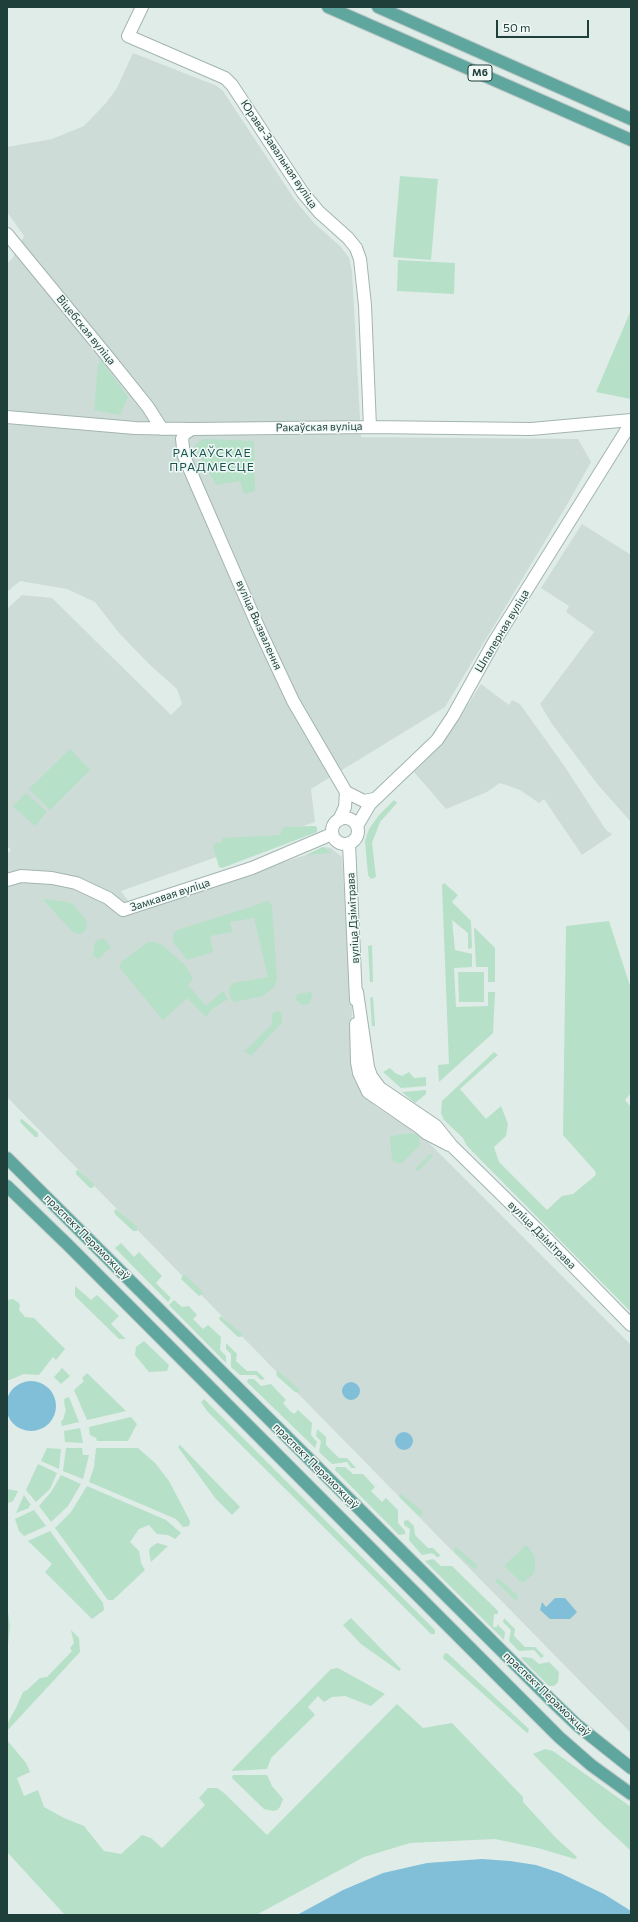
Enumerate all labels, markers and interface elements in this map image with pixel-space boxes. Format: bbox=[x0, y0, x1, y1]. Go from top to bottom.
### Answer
scale bar bbox=[498, 12, 591, 38]
text: 50 m bbox=[503, 20, 531, 34]
road number: М6 bbox=[468, 65, 492, 81]
street label: Юрава-Завальная вуліца bbox=[238, 97, 320, 211]
street label: Віцебская вуліца bbox=[54, 292, 118, 368]
street label: Ракаўская вуліца bbox=[275, 420, 363, 434]
district label: РАКАЎСКАЕ ПРАДМЕСЦЕ bbox=[169, 446, 255, 474]
street label: вуліца Вызвалення bbox=[233, 578, 285, 672]
street label: Шпалерная вуліца bbox=[472, 587, 532, 675]
street label: вуліца Дзімітрава bbox=[344, 872, 362, 964]
street label: Замкавая вуліца bbox=[128, 876, 212, 914]
street label: праспект Пераможцаў bbox=[41, 1191, 133, 1283]
street label: вуліца Дзімітрава bbox=[505, 1198, 579, 1272]
street label: праспект Пераможцаў bbox=[270, 1420, 362, 1512]
street label: праспект Пераможцаў bbox=[501, 1649, 593, 1739]

